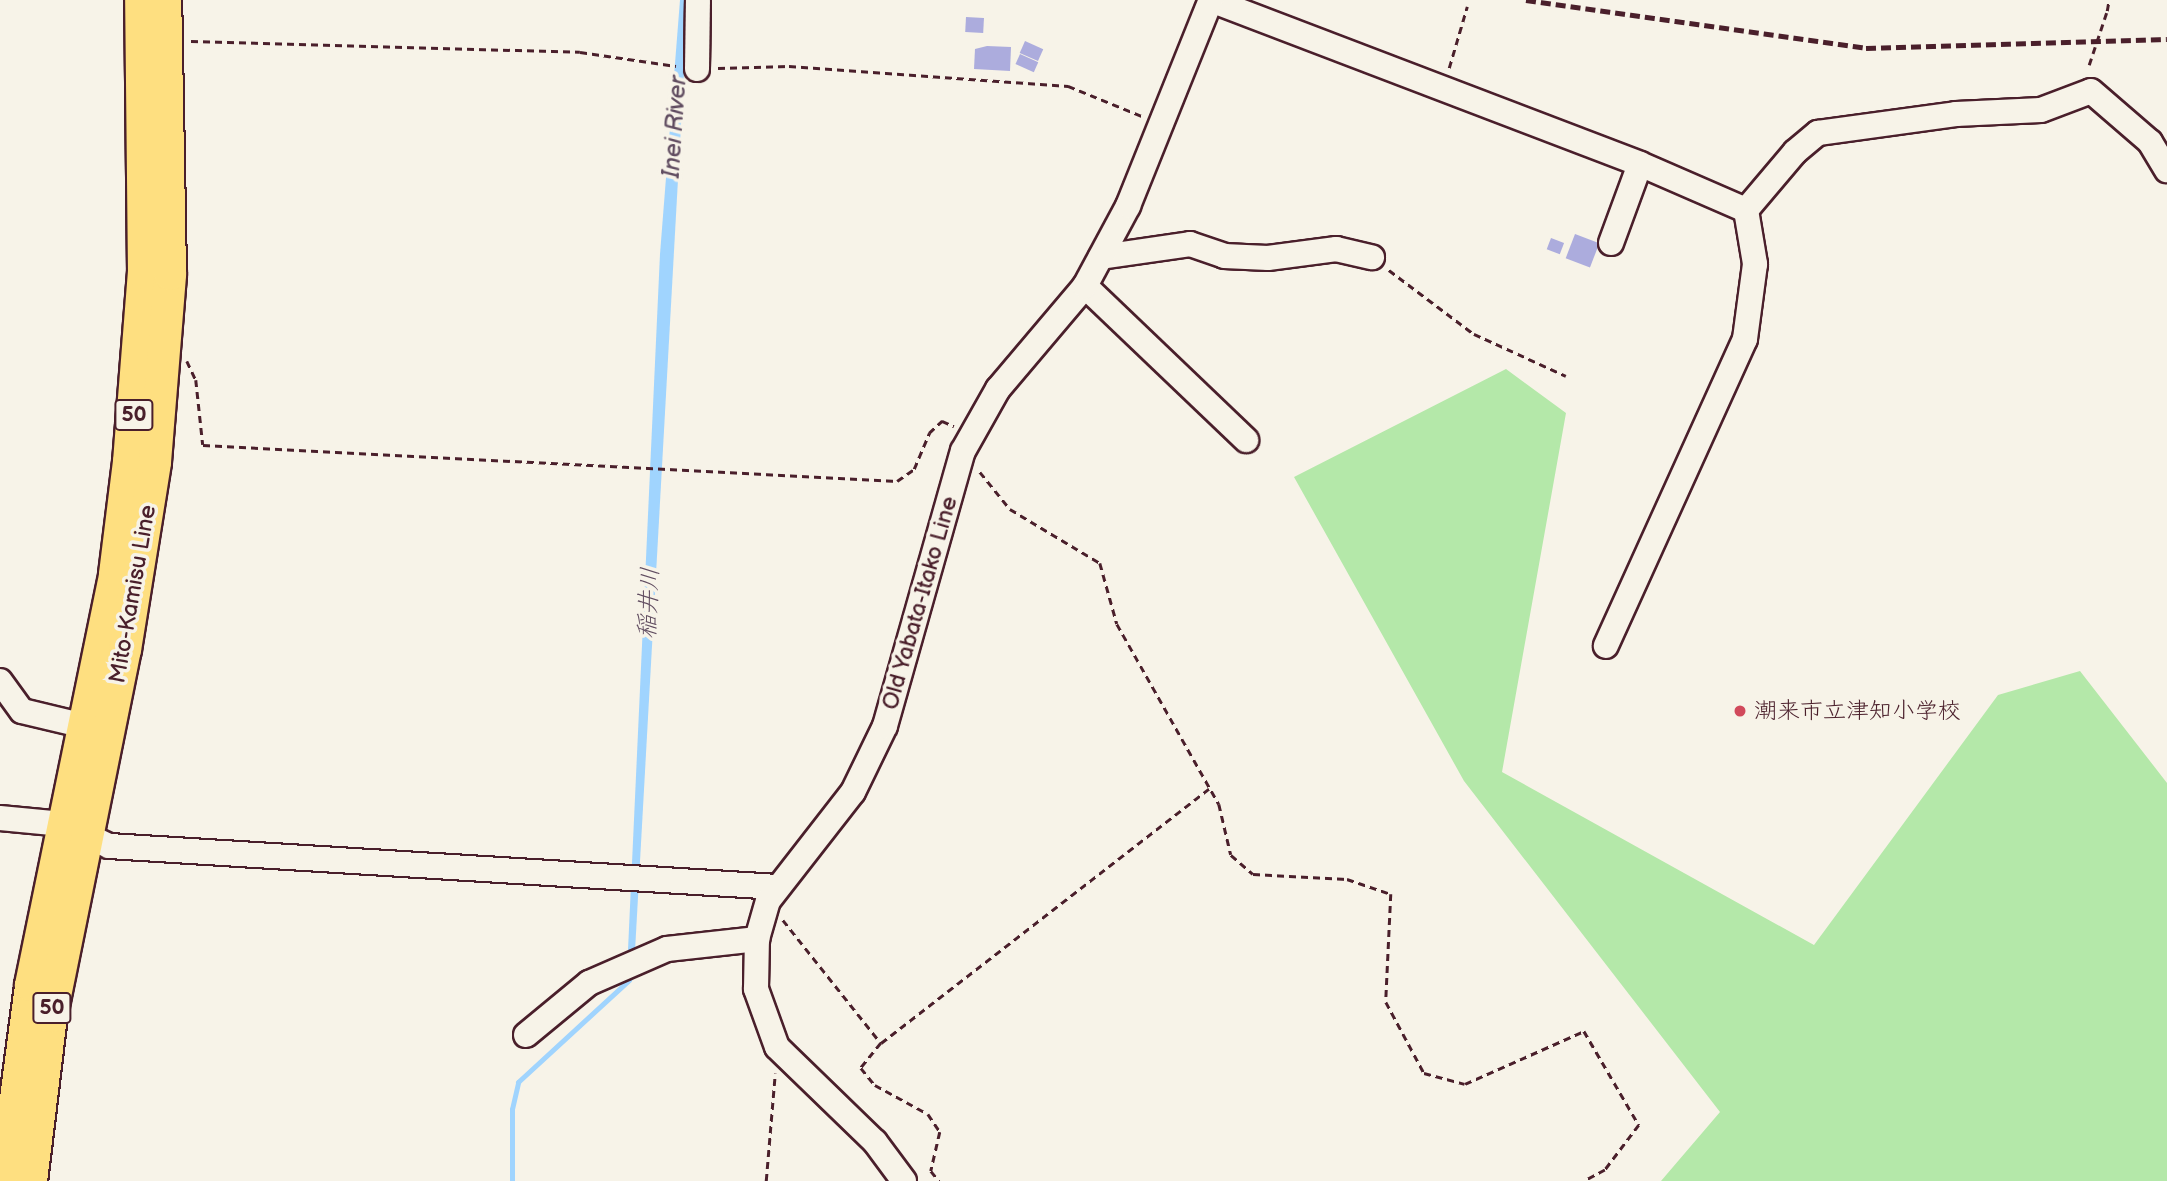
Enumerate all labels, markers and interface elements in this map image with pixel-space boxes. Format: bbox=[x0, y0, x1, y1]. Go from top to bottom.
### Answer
water label: Inei River bbox=[657, 75, 693, 179]
road number: 50 bbox=[113, 398, 155, 432]
street label: Old Yabata-Itako Line bbox=[876, 492, 964, 714]
street label: Mito-Kamisu Line bbox=[104, 503, 162, 685]
water label: 稲井川 bbox=[633, 566, 665, 640]
place label: 潮来市立津知小学校 bbox=[1754, 697, 1961, 725]
marker: 潮来市立津知小学校 bbox=[1732, 703, 1748, 719]
road number: 50 bbox=[31, 990, 73, 1026]

